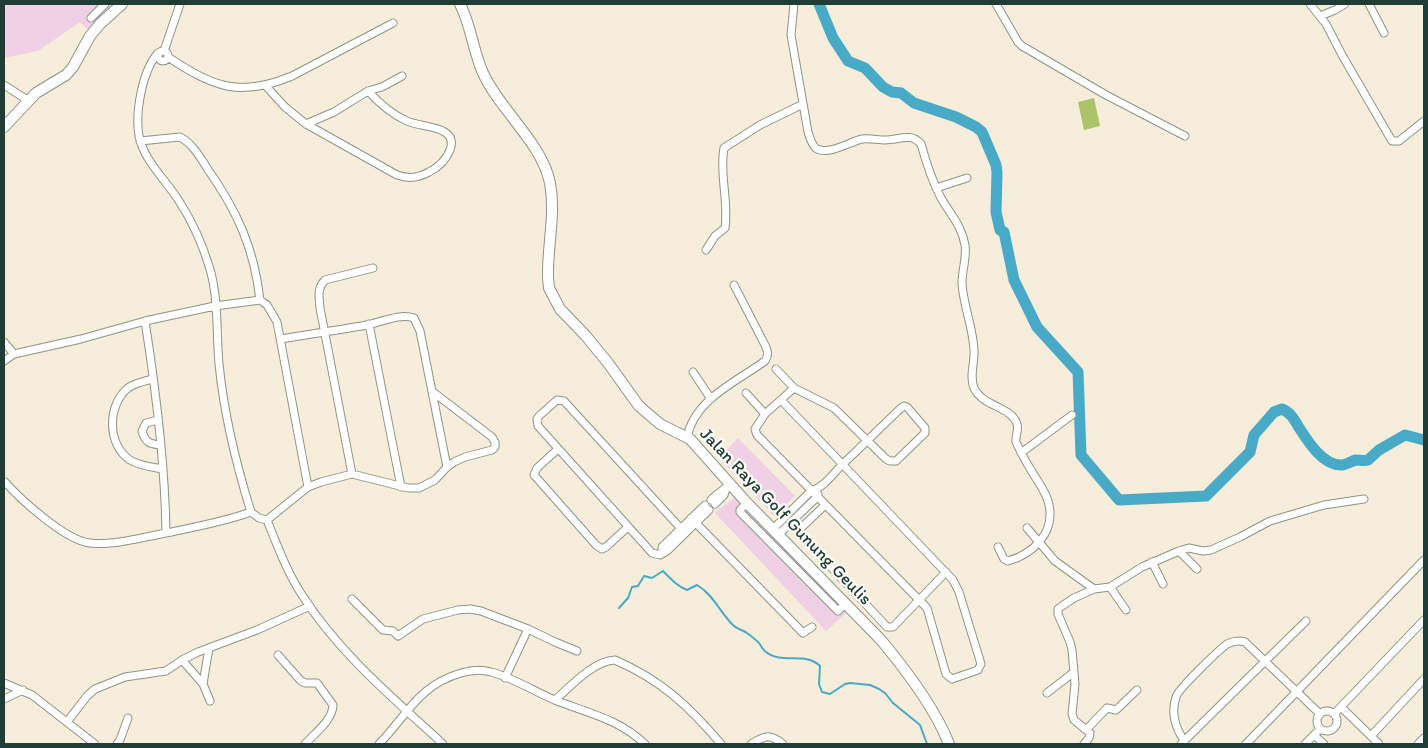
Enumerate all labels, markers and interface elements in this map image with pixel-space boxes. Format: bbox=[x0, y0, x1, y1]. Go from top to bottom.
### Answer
street label: Jalan Raya Golf Gunung Geulis bbox=[695, 424, 875, 610]

